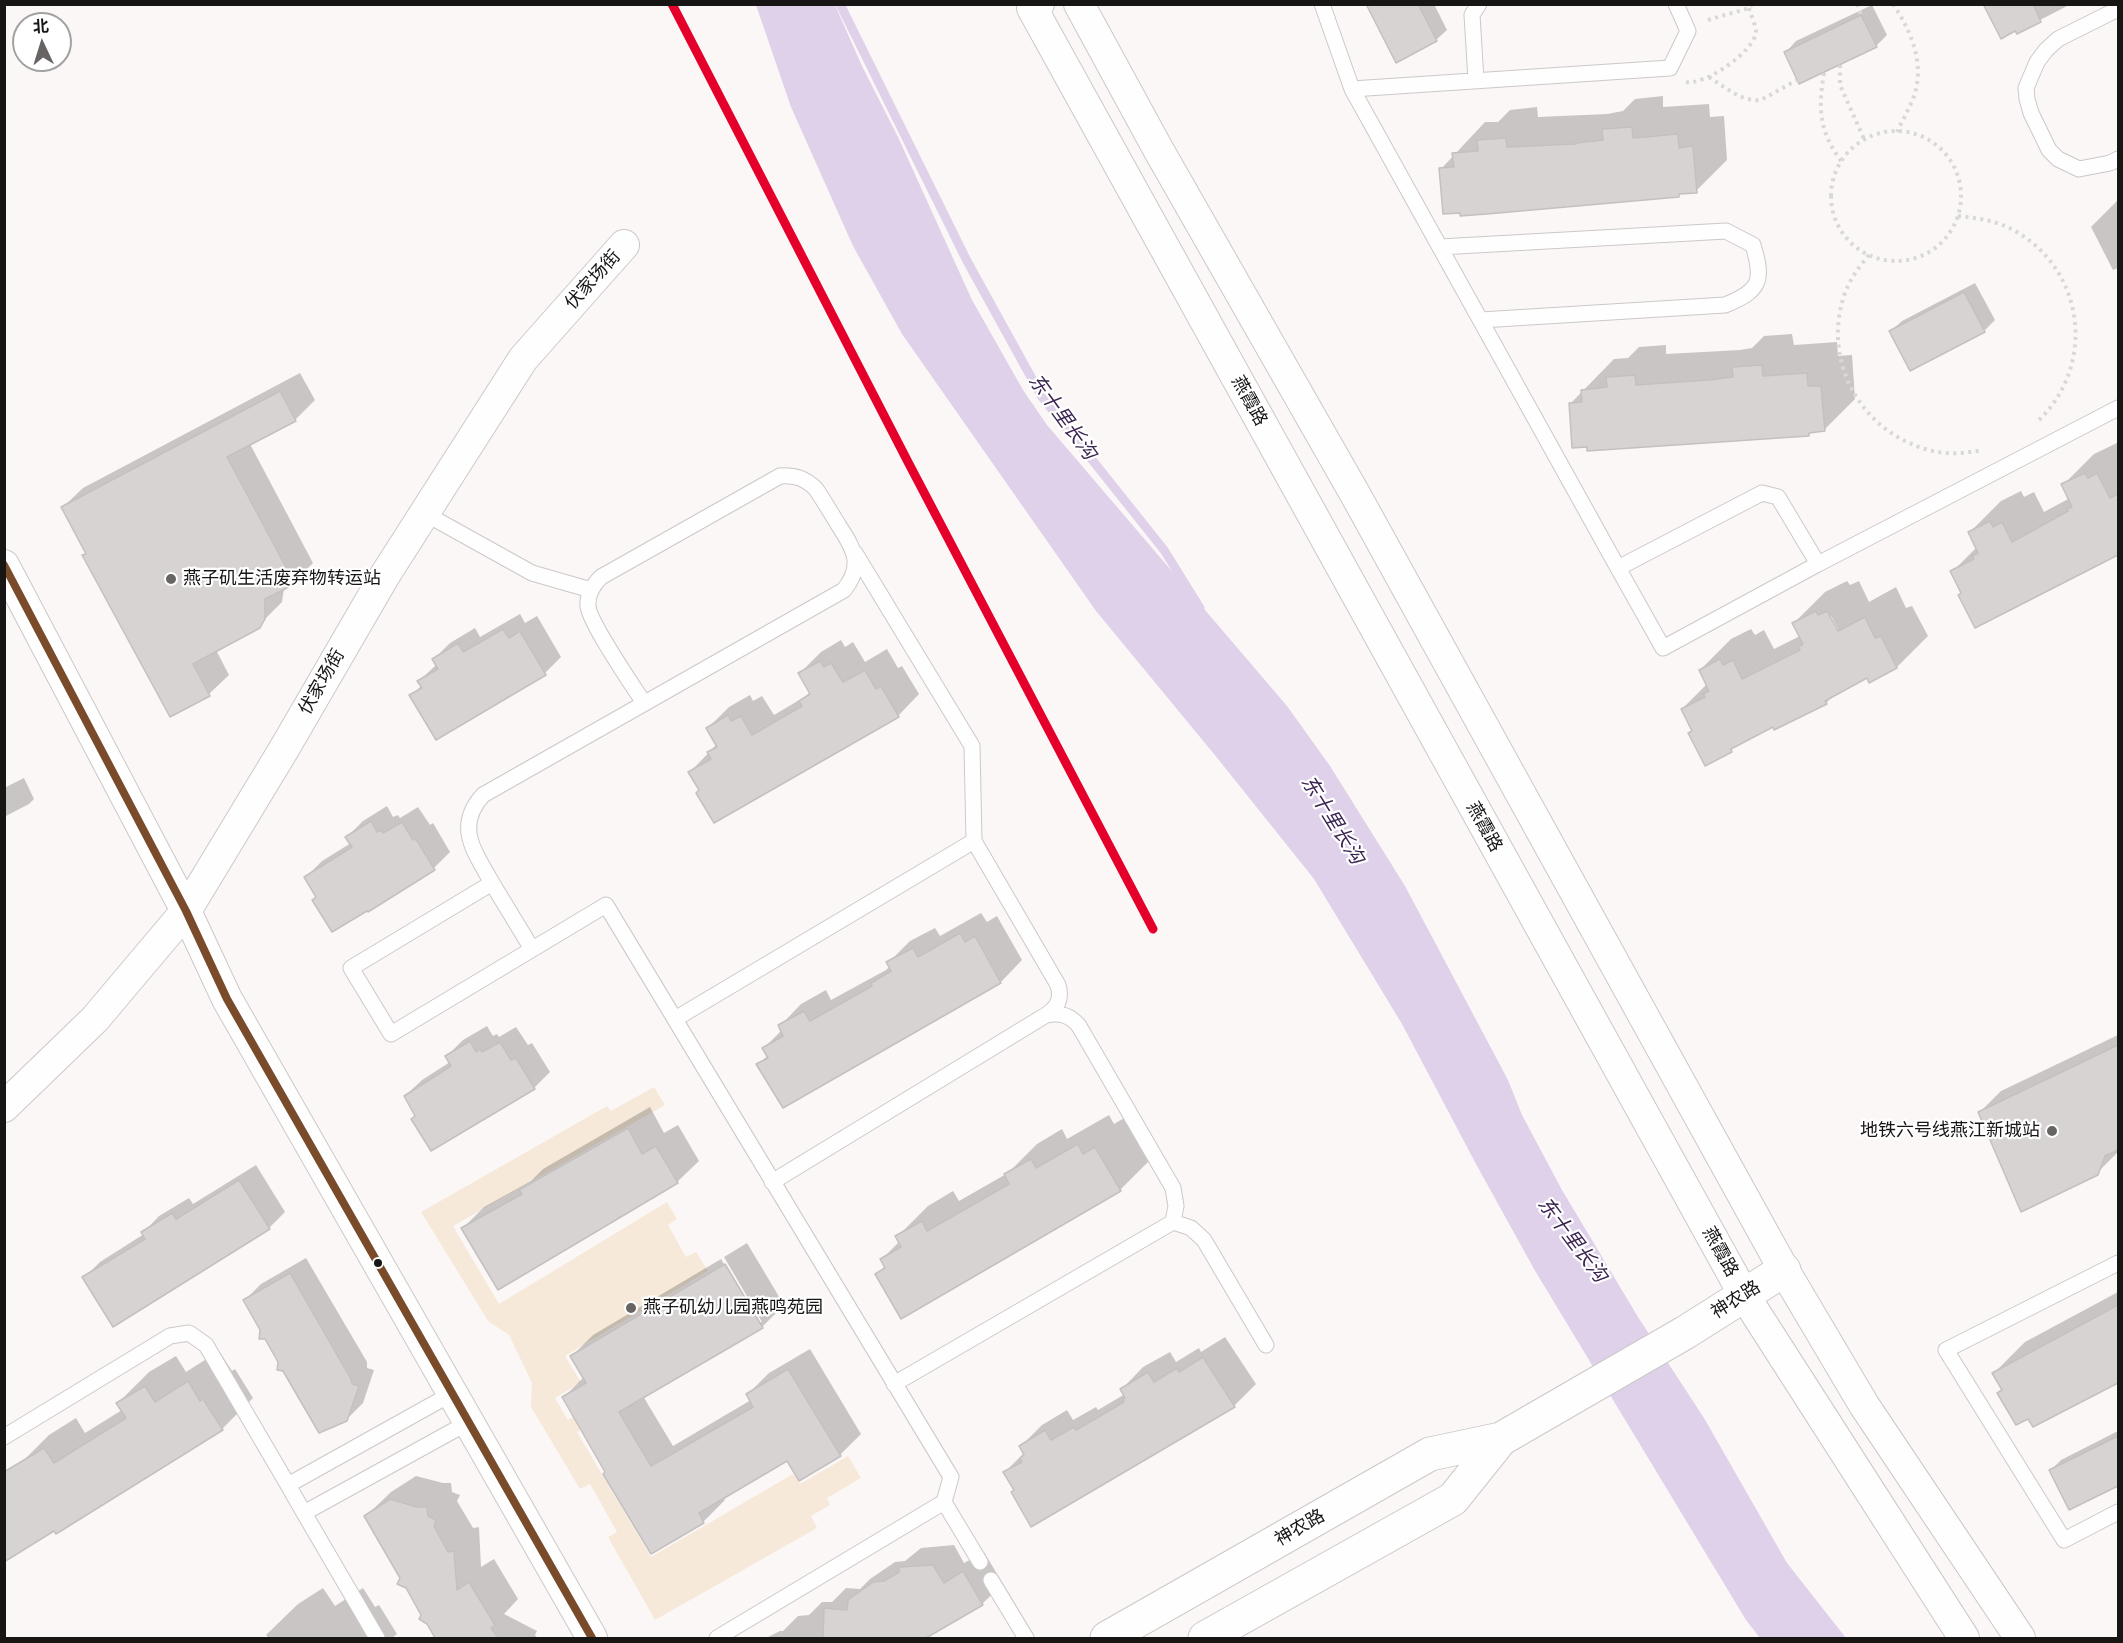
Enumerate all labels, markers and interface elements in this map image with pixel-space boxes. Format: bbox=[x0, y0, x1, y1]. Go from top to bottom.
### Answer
north arrow bbox=[12, 12, 72, 72]
text: 北 bbox=[32, 16, 50, 37]
street label: 伏家场街 bbox=[561, 246, 625, 314]
water label: 东十里长沟 bbox=[1023, 369, 1101, 465]
street label: 燕霞路 bbox=[1226, 372, 1272, 430]
place label: 燕子矶生活废弃物转运站 bbox=[183, 568, 381, 590]
marker: 燕子矶生活废弃物转运站 bbox=[164, 572, 178, 586]
street label: 伏家场街 bbox=[295, 645, 349, 719]
water label: 东十里长沟 bbox=[1295, 771, 1369, 869]
street label: 燕霞路 bbox=[1461, 798, 1507, 856]
place label: 地铁六号线燕江新城站 bbox=[1860, 1120, 2040, 1142]
marker: 地铁六号线燕江新城站 bbox=[2045, 1124, 2059, 1138]
water label: 东十里长沟 bbox=[1532, 1193, 1612, 1287]
street label: 燕霞路 bbox=[1697, 1223, 1743, 1281]
unlabelled marker bbox=[372, 1257, 384, 1269]
street label: 神农路 bbox=[1707, 1277, 1765, 1323]
place label: 燕子矶幼儿园燕鸣苑园 bbox=[643, 1297, 823, 1319]
marker: 燕子矶幼儿园燕鸣苑园 bbox=[624, 1301, 638, 1315]
street label: 神农路 bbox=[1271, 1505, 1329, 1551]

